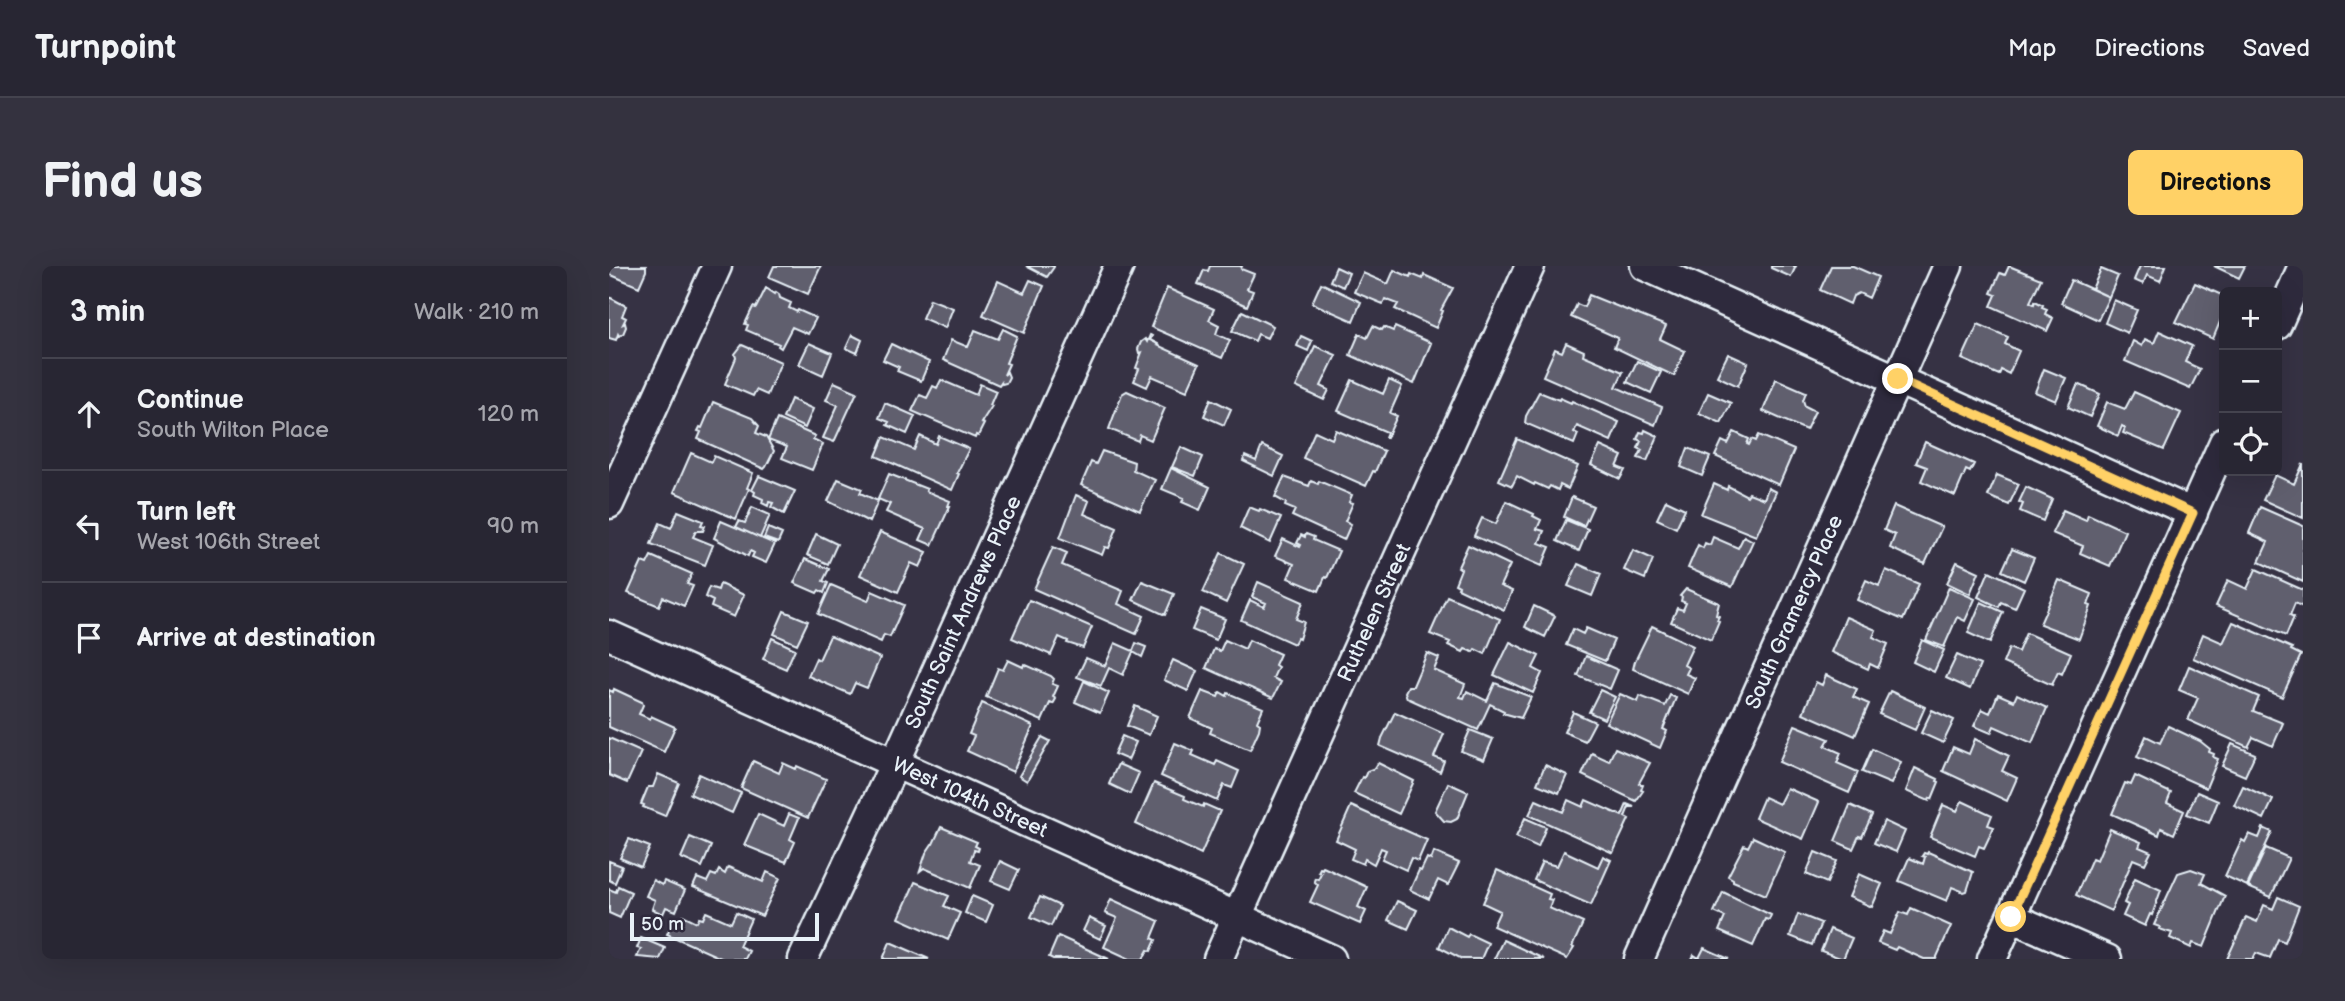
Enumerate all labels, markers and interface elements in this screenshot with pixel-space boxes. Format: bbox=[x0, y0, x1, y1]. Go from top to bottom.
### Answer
text: Turnpoint bbox=[35, 28, 176, 68]
text: Map bbox=[2008, 34, 2056, 63]
text: Directions bbox=[2094, 34, 2205, 63]
text: Saved bbox=[2243, 34, 2310, 63]
button: Directions bbox=[2128, 150, 2303, 215]
text: Find us bbox=[42, 153, 203, 212]
map controls bbox=[2219, 287, 2282, 476]
button: + bbox=[2219, 287, 2282, 350]
text: 3 min bbox=[70, 294, 145, 330]
text: Walk · 210 m bbox=[414, 298, 539, 326]
button: − bbox=[2219, 350, 2282, 413]
route end bbox=[1882, 363, 1913, 394]
text: Continue bbox=[137, 385, 244, 416]
icon: ahead bbox=[70, 395, 108, 433]
text: 120 m bbox=[478, 400, 539, 428]
button: locate bbox=[2219, 413, 2282, 476]
text: South Wilton Place bbox=[137, 416, 329, 444]
street label: South Saint Andrews Place bbox=[900, 492, 1026, 733]
text: Turn left bbox=[137, 497, 236, 528]
icon: left bbox=[70, 507, 108, 545]
street label: South Gramercy Place bbox=[1740, 511, 1848, 713]
text: 90 m bbox=[487, 512, 539, 540]
text: West 106th Street bbox=[137, 528, 320, 556]
street label: Ruthelen Street bbox=[1332, 539, 1416, 686]
icon: arrive bbox=[70, 619, 108, 657]
text: Arrive at destination bbox=[137, 623, 376, 654]
street label: West 104th Street bbox=[889, 751, 1052, 843]
route start bbox=[1995, 901, 2026, 932]
scale bar bbox=[630, 910, 819, 942]
text: 50 m bbox=[641, 913, 684, 936]

